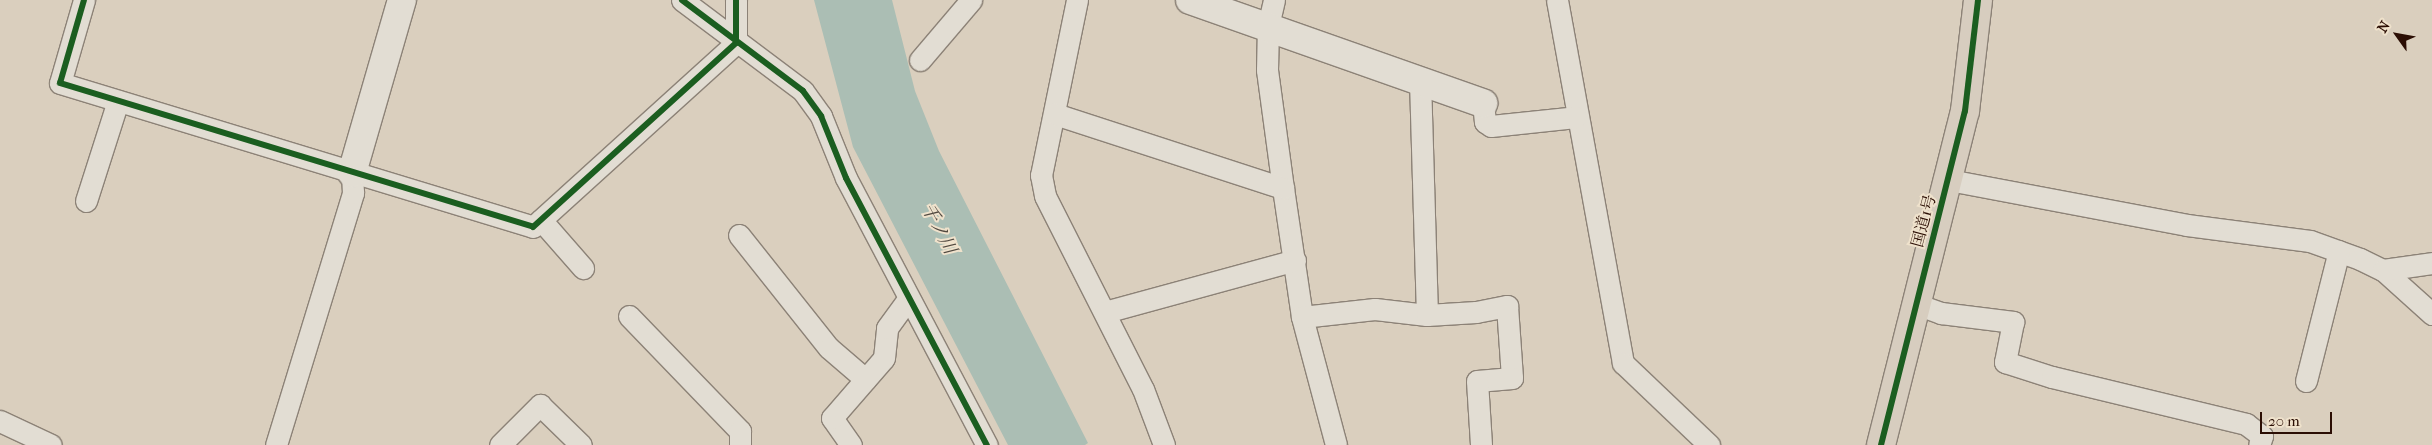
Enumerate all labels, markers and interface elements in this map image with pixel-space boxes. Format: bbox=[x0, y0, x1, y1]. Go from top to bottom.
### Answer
north arrow bbox=[2372, 10, 2422, 60]
text: N bbox=[2374, 18, 2394, 36]
street label: 国道1号 bbox=[1908, 193, 1940, 249]
water label: 千ノ川 bbox=[916, 200, 960, 258]
scale bar bbox=[2262, 402, 2334, 434]
text: 20 m bbox=[2268, 412, 2300, 430]

